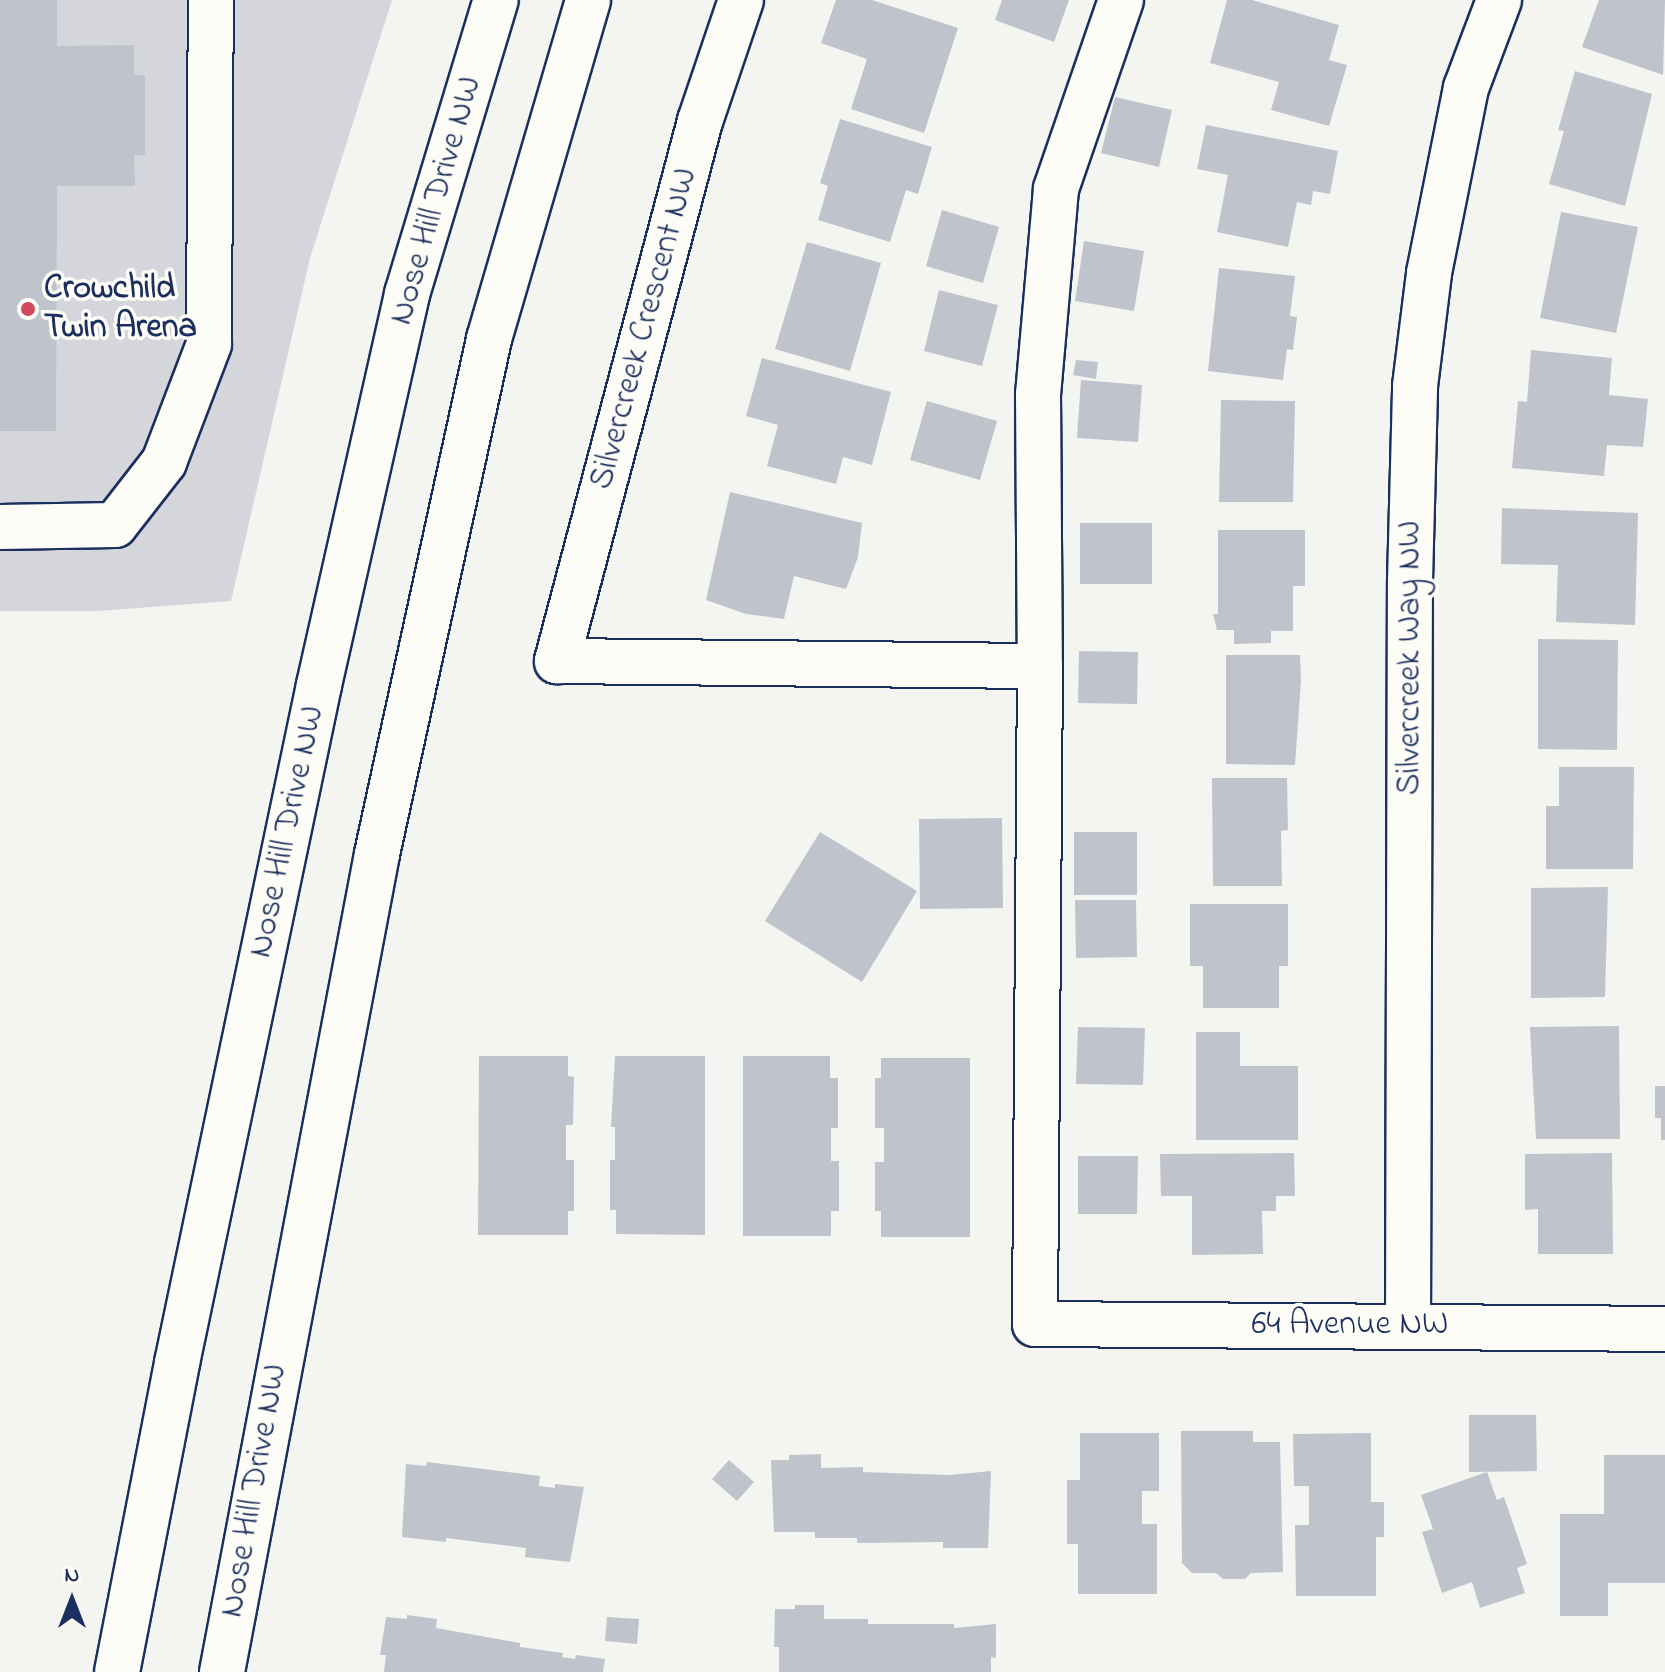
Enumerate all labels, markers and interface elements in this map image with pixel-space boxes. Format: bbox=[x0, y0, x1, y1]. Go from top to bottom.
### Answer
street label: Nose Hill Drive NW bbox=[382, 72, 492, 330]
street label: Silvercreek Crescent NW bbox=[582, 164, 708, 494]
place label: Crowchild Twin Arena bbox=[44, 269, 197, 348]
marker: Crowchild Twin Arena bbox=[19, 300, 37, 318]
street label: Silvercreek Way NW bbox=[1391, 521, 1431, 795]
street label: Nose Hill Drive NW bbox=[241, 702, 335, 962]
street label: 64 Avenue NW bbox=[1252, 1306, 1448, 1346]
street label: Nose Hill Drive NW bbox=[213, 1361, 297, 1621]
north arrow bbox=[32, 1560, 112, 1640]
text: N bbox=[65, 1560, 79, 1592]

